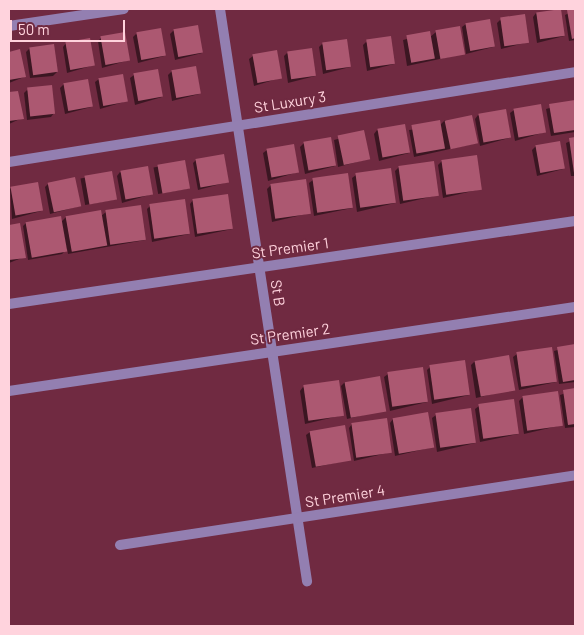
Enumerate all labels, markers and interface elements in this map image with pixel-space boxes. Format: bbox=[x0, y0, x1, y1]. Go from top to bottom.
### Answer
scale bar bbox=[12, 10, 128, 42]
text: 50 m bbox=[18, 20, 50, 38]
street label: St Luxury 3 bbox=[253, 87, 327, 117]
street label: St Premier 1 bbox=[250, 234, 330, 262]
street label: St B bbox=[267, 278, 289, 308]
street label: St Premier 2 bbox=[249, 320, 331, 348]
street label: St Premier 4 bbox=[304, 481, 386, 511]

